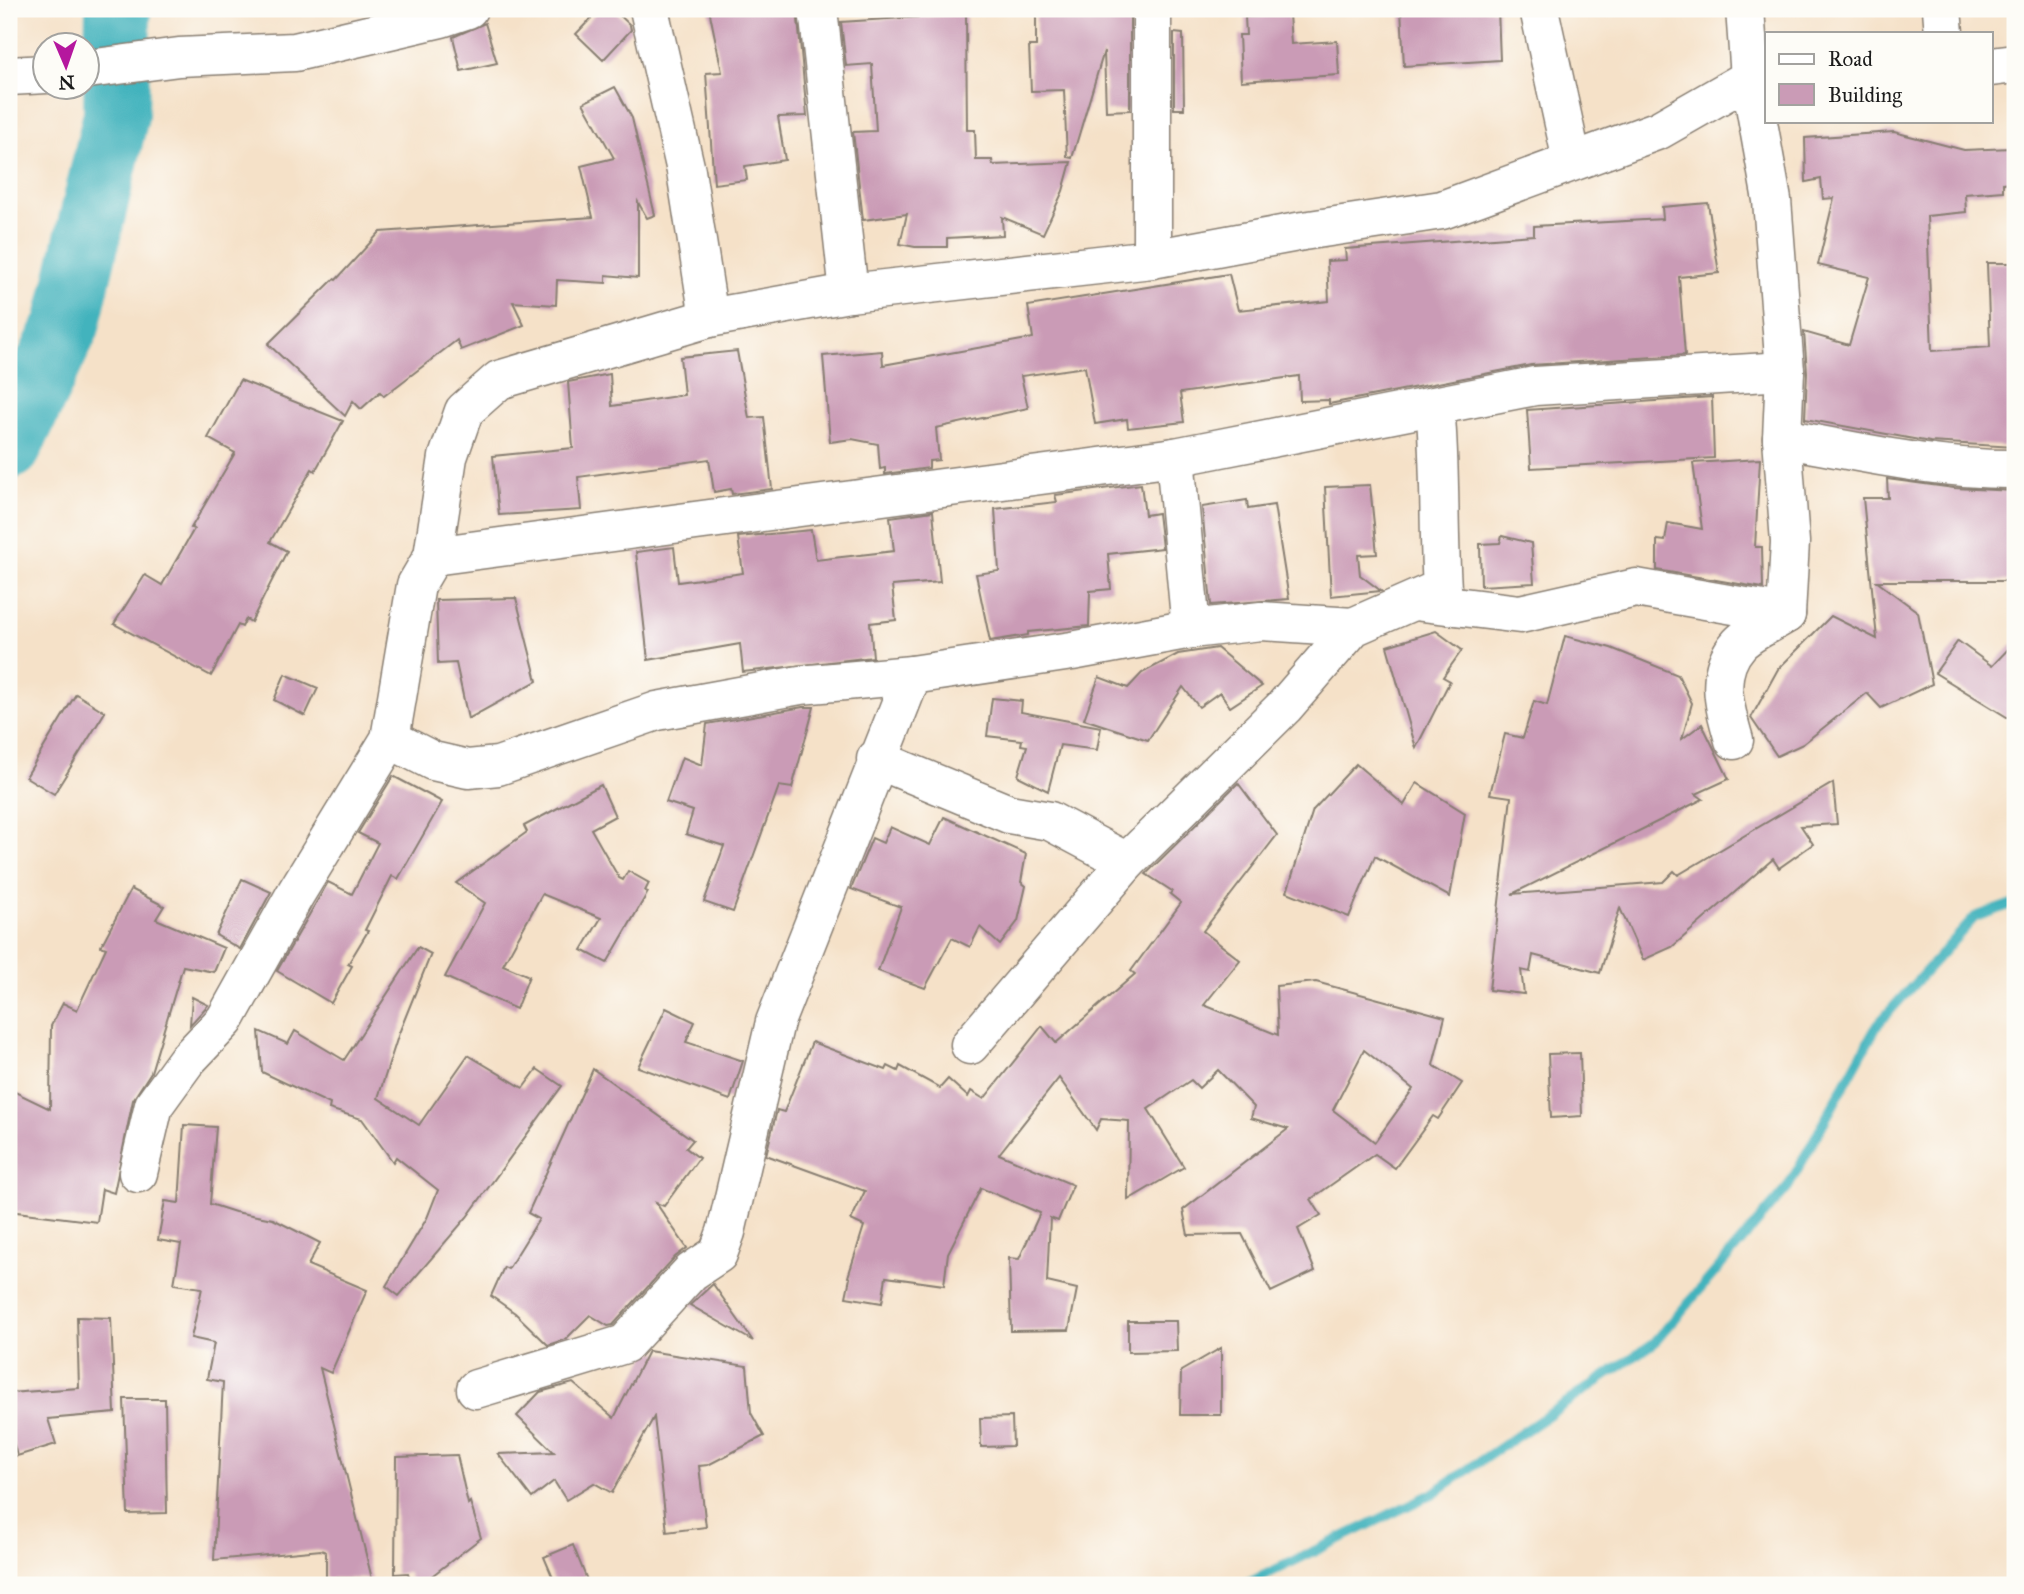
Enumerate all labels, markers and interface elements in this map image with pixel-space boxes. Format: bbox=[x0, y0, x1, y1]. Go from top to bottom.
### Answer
north arrow bbox=[32, 32, 102, 102]
legend bbox=[1765, 32, 1993, 122]
text: Road bbox=[1828, 46, 1873, 72]
text: N bbox=[58, 71, 75, 94]
text: Building bbox=[1828, 82, 1902, 108]

